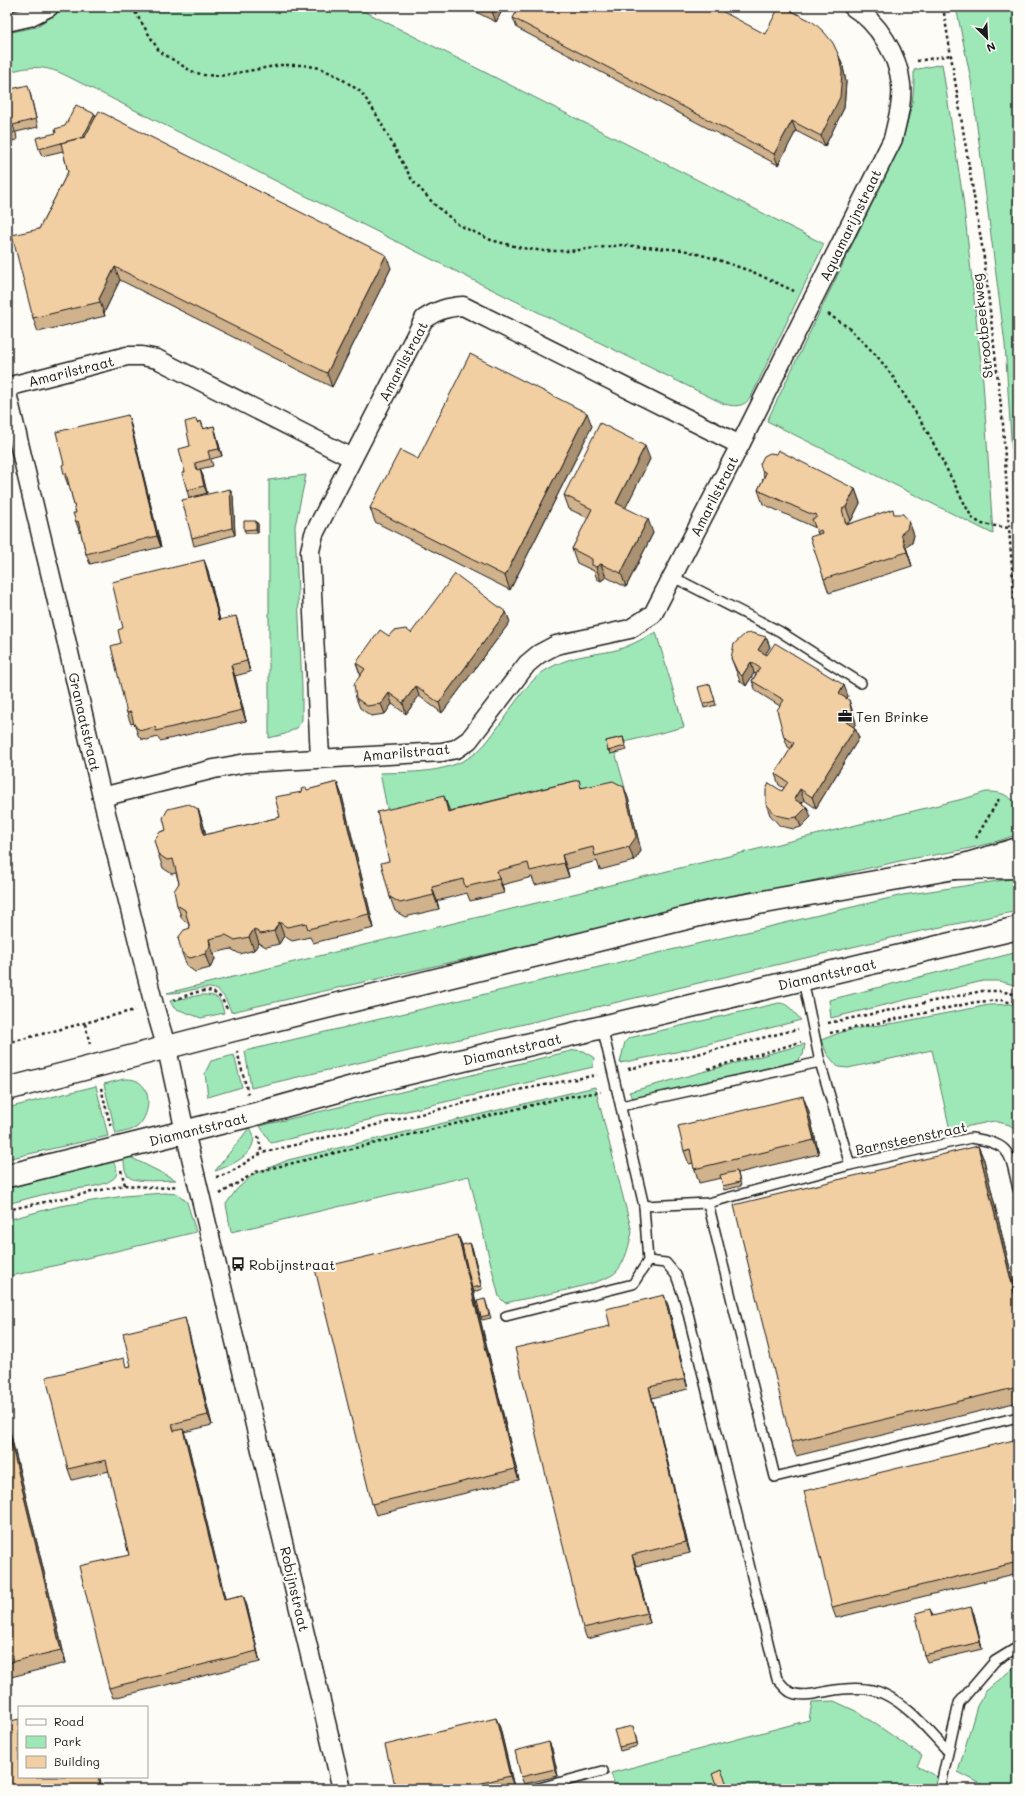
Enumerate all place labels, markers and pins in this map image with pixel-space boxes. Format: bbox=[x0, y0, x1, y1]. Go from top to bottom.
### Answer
place label: Ten Brinke bbox=[856, 707, 929, 726]
office icon: Ten Brinke bbox=[837, 708, 853, 724]
place label: Robijnstraat bbox=[249, 1255, 336, 1274]
bus stop icon: Robijnstraat bbox=[230, 1256, 246, 1272]

